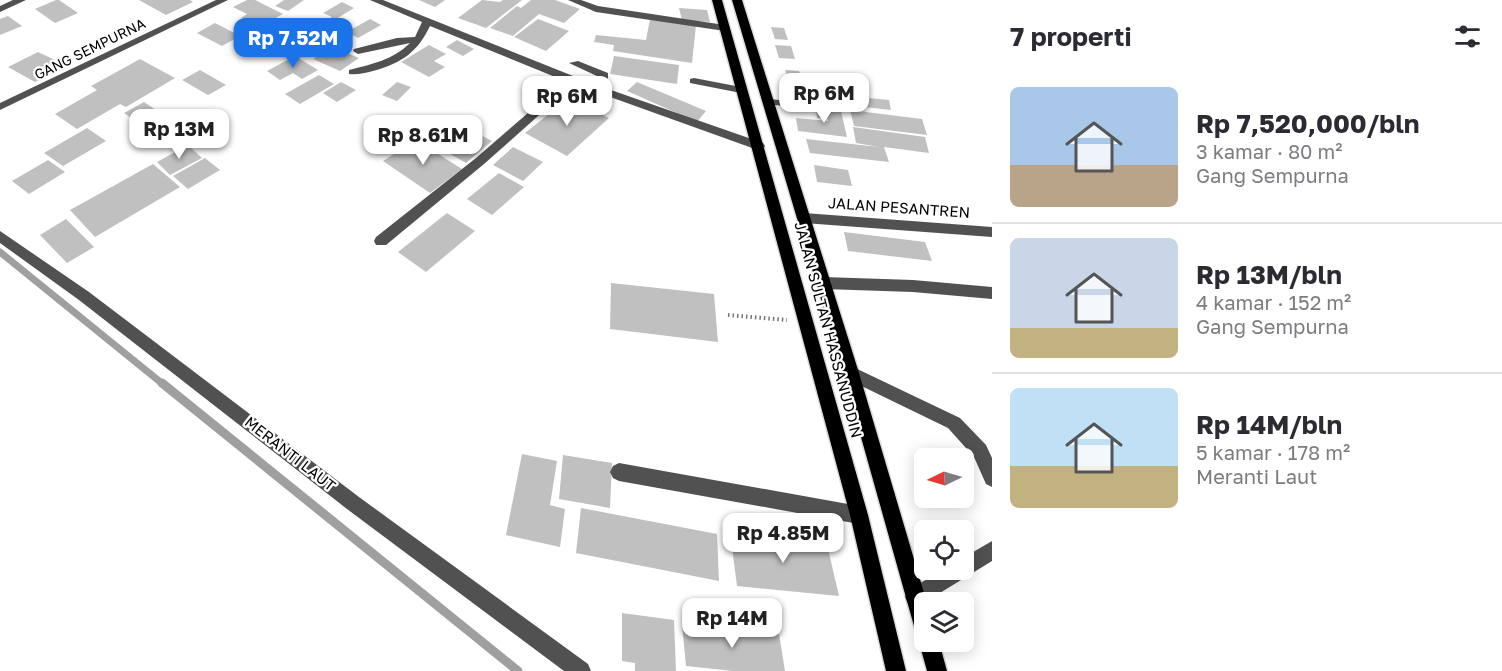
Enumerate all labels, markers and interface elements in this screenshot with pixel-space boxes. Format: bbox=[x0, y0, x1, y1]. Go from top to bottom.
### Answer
street label: GANG SEMPURNA bbox=[31, 14, 149, 83]
pin: Rp 7.52M bbox=[231, 18, 355, 69]
icon: filters bbox=[1451, 20, 1484, 53]
text: 7 properti bbox=[1010, 21, 1132, 52]
text: Rp 7.52M bbox=[248, 25, 338, 49]
pin: Rp 6M bbox=[782, 73, 866, 124]
pin: Rp 6M bbox=[525, 76, 609, 127]
text: Rp 6M bbox=[793, 80, 855, 104]
text: Rp 6M bbox=[536, 83, 598, 107]
text: Rp 7,520,000/bln bbox=[1196, 108, 1420, 139]
pin: Rp 13M bbox=[130, 109, 228, 160]
icon: home bbox=[1058, 111, 1130, 183]
pin: Rp 8.61M bbox=[361, 115, 485, 166]
text: Rp 13M bbox=[143, 116, 215, 140]
text: Rp 8.61M bbox=[377, 122, 469, 146]
text: 3 kamar · 80 m² bbox=[1196, 139, 1342, 163]
text: Gang Sempurna bbox=[1196, 163, 1349, 187]
street label: JALAN PESANTREN bbox=[828, 193, 971, 221]
street label: JALAN SULTAN HASSANUDDIN bbox=[791, 220, 867, 440]
text: Rp 13M/bln bbox=[1196, 259, 1342, 290]
icon: home bbox=[1058, 262, 1130, 334]
text: 4 kamar · 152 m² bbox=[1196, 290, 1351, 314]
text: Gang Sempurna bbox=[1196, 314, 1349, 338]
text: Rp 14M/bln bbox=[1196, 409, 1342, 440]
street label: MERANTI LAUT bbox=[242, 412, 340, 494]
icon: home bbox=[1058, 412, 1130, 484]
text: 5 kamar · 178 m² bbox=[1196, 440, 1350, 464]
north arrow bbox=[914, 448, 974, 508]
map controls bbox=[914, 448, 974, 652]
text: Meranti Laut bbox=[1196, 464, 1317, 488]
pin: Rp 4.85M bbox=[721, 513, 845, 564]
text: Rp 4.85M bbox=[737, 520, 829, 544]
button: locate bbox=[914, 520, 974, 580]
button: layers bbox=[914, 592, 974, 652]
pin: Rp 14M bbox=[683, 598, 781, 649]
text: Rp 14M bbox=[696, 605, 768, 629]

